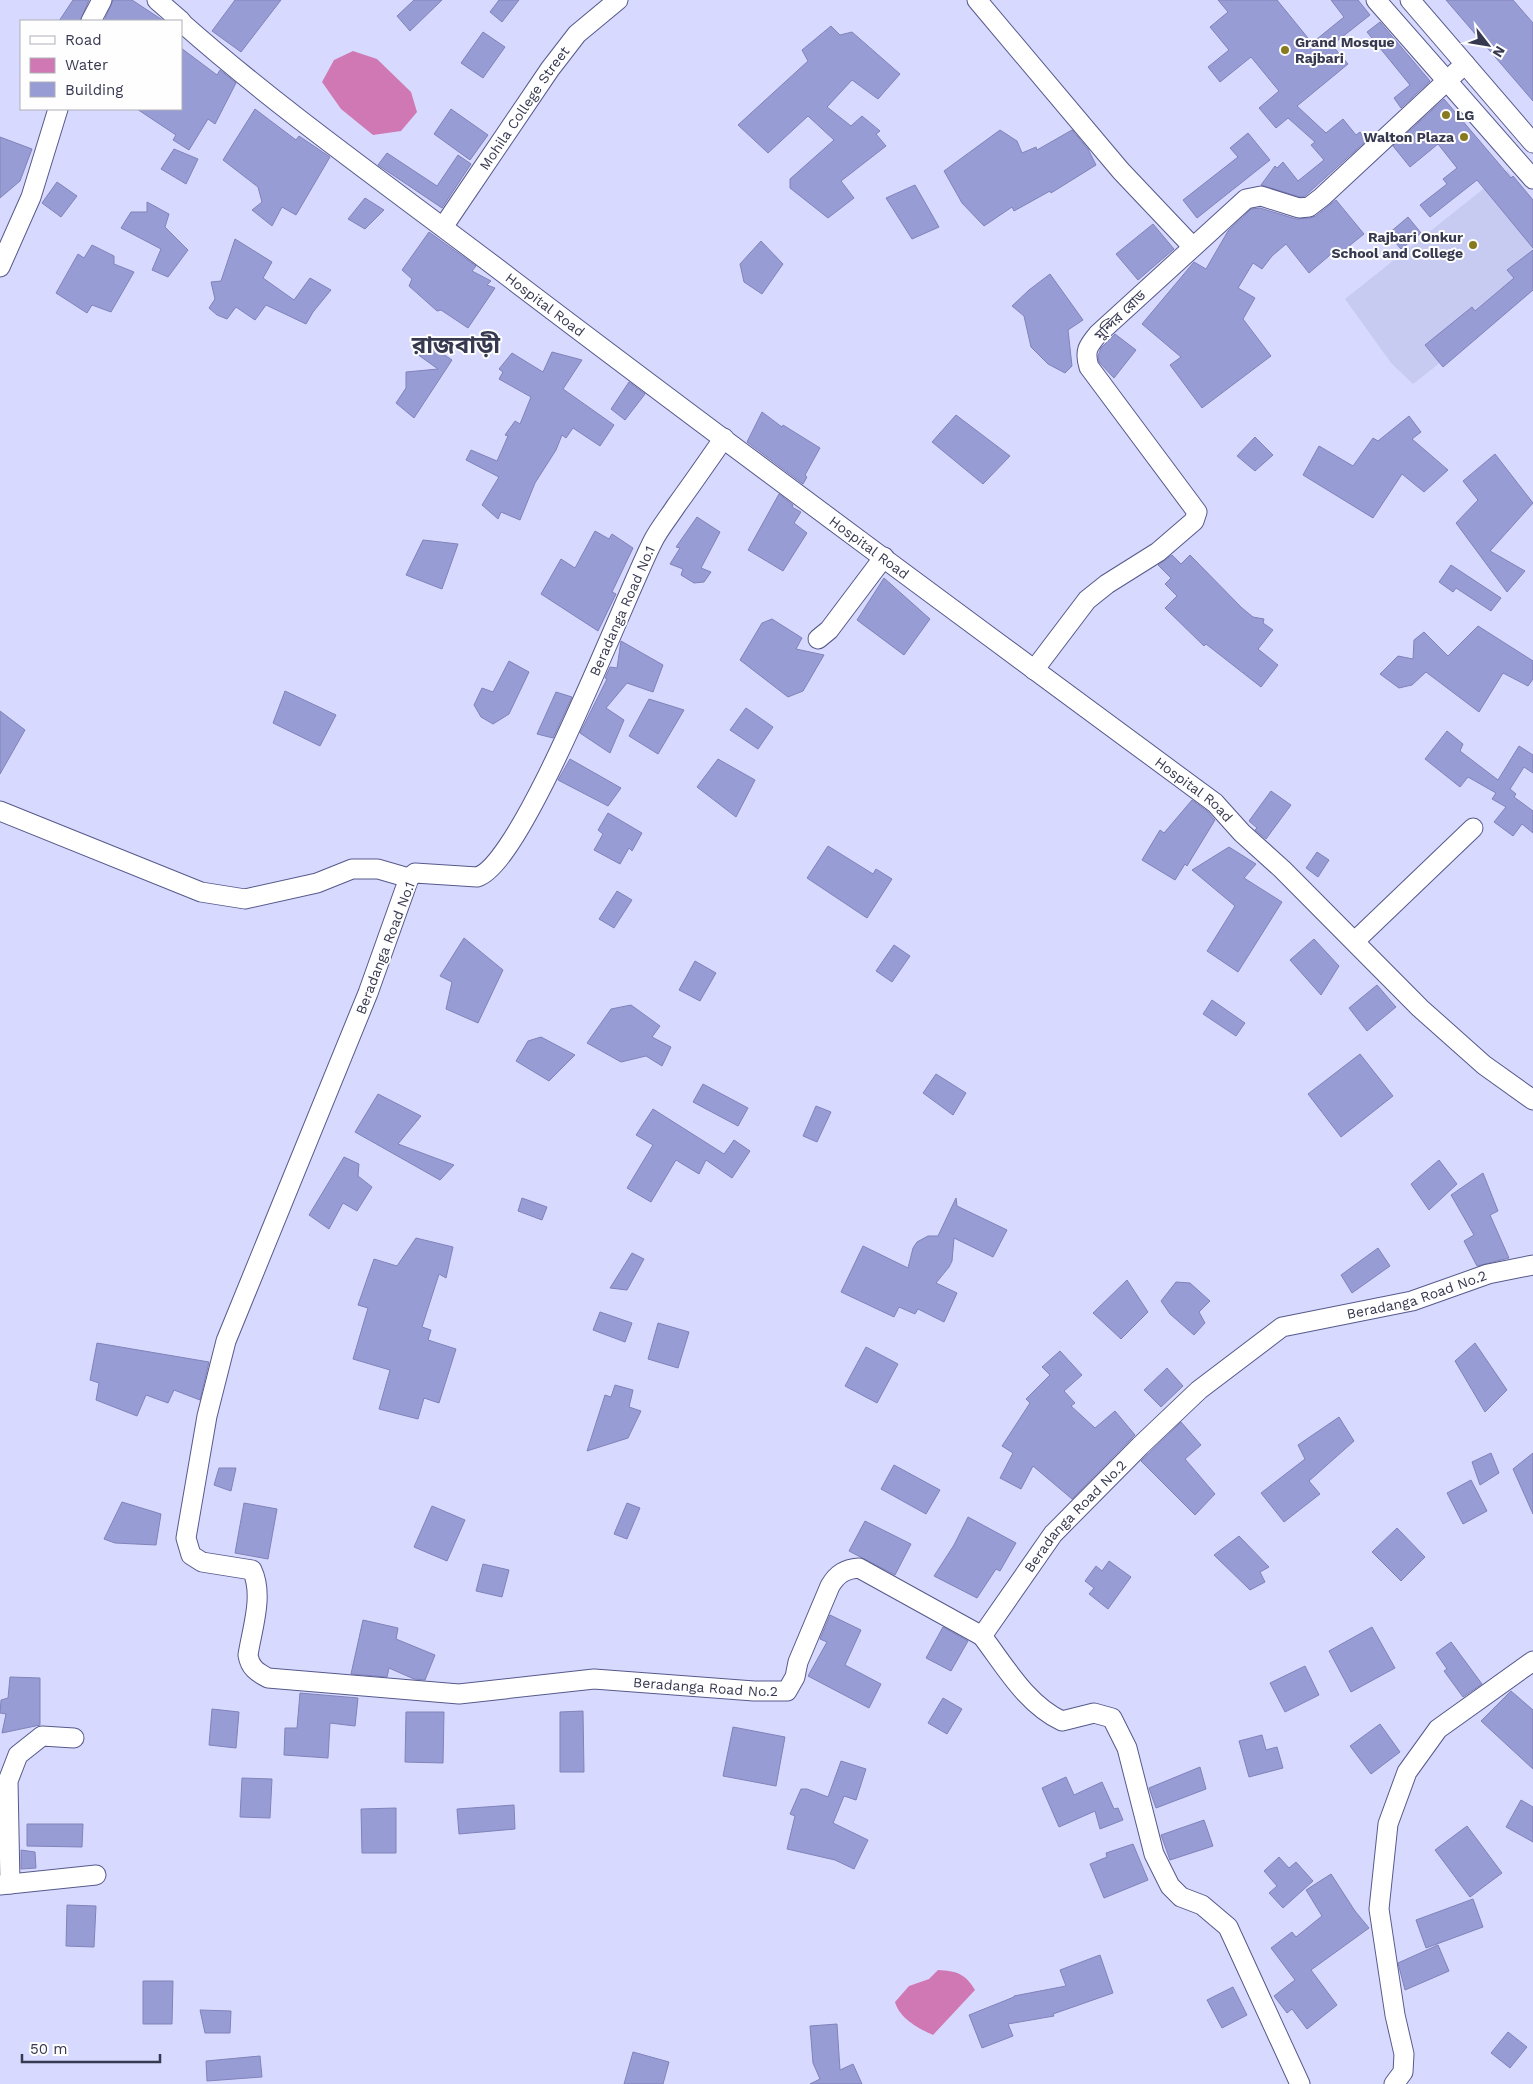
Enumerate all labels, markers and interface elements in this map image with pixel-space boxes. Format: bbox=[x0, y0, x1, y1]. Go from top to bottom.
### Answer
legend bbox=[20, 20, 182, 110]
north arrow bbox=[1463, 20, 1513, 70]
text: Road bbox=[65, 31, 102, 49]
place label: Grand Mosque Rajbari bbox=[1295, 34, 1395, 66]
street label: Mohila College Street bbox=[476, 43, 573, 173]
text: N bbox=[1490, 43, 1509, 60]
marker: Grand Mosque Rajbari bbox=[1279, 44, 1291, 56]
text: Water bbox=[65, 56, 108, 74]
text: Building bbox=[65, 81, 123, 99]
place label: LG bbox=[1456, 107, 1474, 123]
marker: LG bbox=[1440, 109, 1452, 121]
place label: Walton Plaza bbox=[1363, 129, 1455, 145]
marker: Walton Plaza bbox=[1458, 131, 1470, 143]
place label: Rajbari Onkur School and College bbox=[1331, 229, 1463, 261]
marker: Rajbari Onkur School and College bbox=[1467, 239, 1479, 251]
street label: Hospital Road bbox=[502, 270, 588, 340]
street label: মুন্দির রোড bbox=[1091, 286, 1150, 345]
district label: রাজবাড়ী bbox=[411, 331, 501, 359]
street label: Hospital Road bbox=[826, 513, 912, 582]
street label: Beradanga Road No.1 bbox=[586, 544, 658, 678]
street label: Hospital Road bbox=[1152, 754, 1236, 825]
street label: Beradanga Road No.1 bbox=[352, 879, 418, 1017]
street label: Beradanga Road No.2 bbox=[1345, 1267, 1489, 1322]
street label: Beradanga Road No.2 bbox=[1021, 1457, 1129, 1575]
street label: Beradanga Road No.2 bbox=[633, 1674, 778, 1699]
scale bar bbox=[22, 2032, 160, 2064]
text: 50 m bbox=[30, 2040, 67, 2058]

